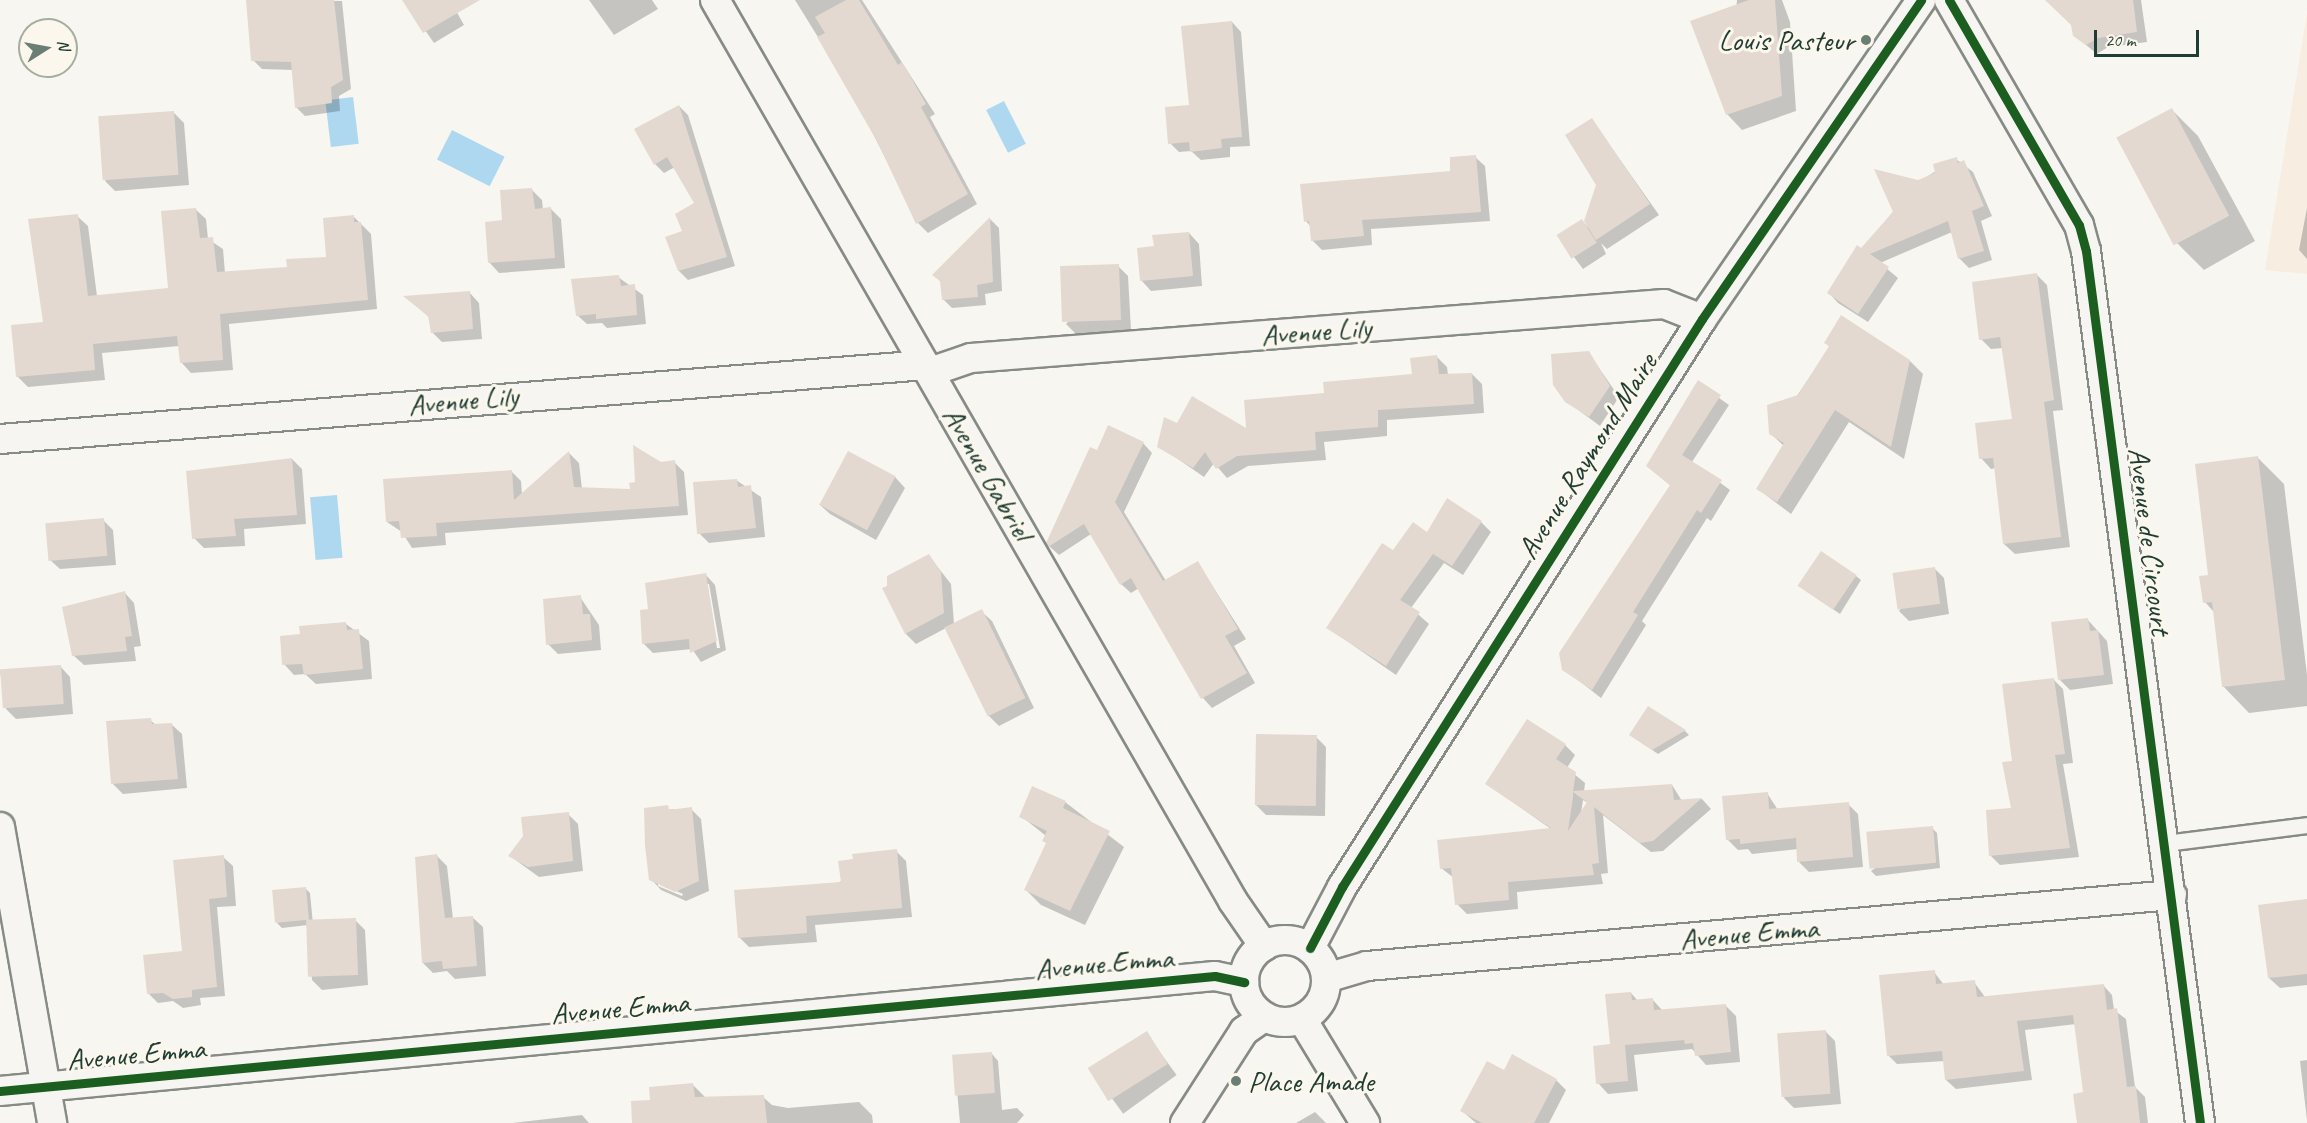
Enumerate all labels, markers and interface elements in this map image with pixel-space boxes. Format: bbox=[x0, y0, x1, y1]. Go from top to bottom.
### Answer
north arrow bbox=[18, 18, 78, 78]
scale bar bbox=[2097, 18, 2202, 56]
place label: Louis Pasteur bbox=[1719, 22, 1854, 58]
text: 20 m bbox=[2105, 29, 2136, 51]
marker: Louis Pasteur bbox=[1859, 33, 1873, 47]
text: N bbox=[53, 38, 74, 52]
street label: Avenue Lily bbox=[1260, 309, 1372, 353]
street label: Avenue Raymond Maire bbox=[1509, 346, 1665, 566]
street label: Avenue Lily bbox=[407, 377, 519, 423]
street label: Avenue Gabriel bbox=[935, 400, 1041, 546]
street label: Avenue de Circourt bbox=[2121, 445, 2179, 637]
street label: Avenue Emma bbox=[1678, 909, 1820, 957]
street label: Avenue Emma bbox=[1033, 939, 1175, 987]
street label: Avenue Emma bbox=[549, 984, 691, 1032]
street label: Avenue Emma bbox=[65, 1030, 207, 1078]
place label: Place Amade bbox=[1248, 1063, 1374, 1099]
marker: Place Amade bbox=[1229, 1074, 1243, 1088]

